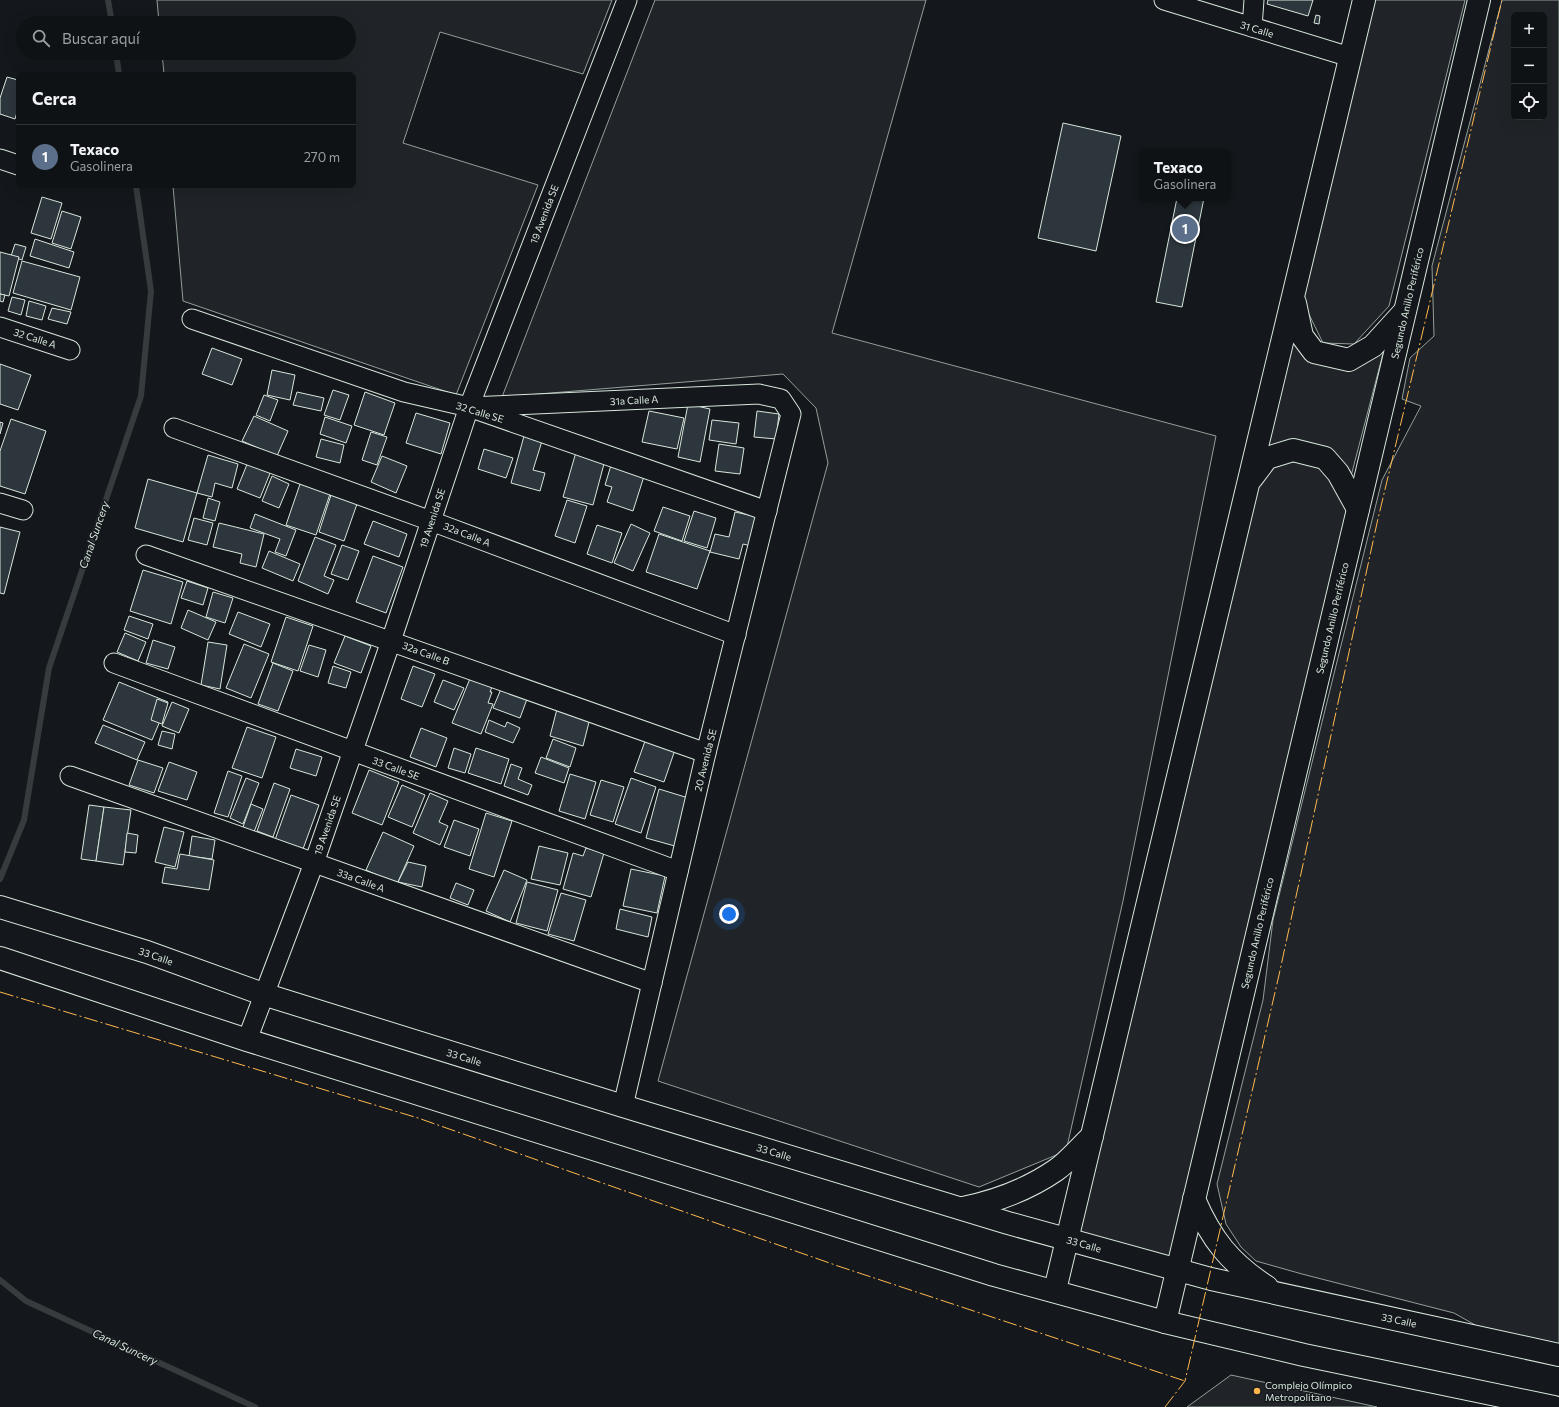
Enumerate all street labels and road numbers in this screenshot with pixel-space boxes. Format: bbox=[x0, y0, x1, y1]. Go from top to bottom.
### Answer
street label: 31 Calle bbox=[1239, 18, 1275, 40]
street label: 19 Avenida SE bbox=[527, 183, 561, 245]
street label: Segundo Anillo Periférico bbox=[1388, 246, 1426, 360]
street label: 32 Calle A bbox=[12, 325, 58, 351]
street label: 31a Calle A bbox=[610, 393, 659, 407]
street label: 32 Calle SE bbox=[455, 399, 505, 425]
street label: 19 Avenida SE bbox=[417, 487, 447, 549]
street label: 32a Calle A bbox=[442, 520, 492, 549]
street label: Segundo Anillo Periférico bbox=[1313, 561, 1351, 675]
street label: 32a Calle B bbox=[401, 639, 452, 667]
street label: 20 Avenida SE bbox=[691, 728, 719, 792]
street label: 33 Calle SE bbox=[371, 754, 421, 782]
street label: 19 Avenida SE bbox=[311, 794, 343, 856]
street label: 33a Calle A bbox=[336, 866, 387, 894]
street label: Segundo Anillo Periférico bbox=[1238, 876, 1276, 990]
street label: 33 Calle bbox=[137, 945, 175, 967]
street label: 33 Calle bbox=[445, 1046, 483, 1068]
street label: 33 Calle bbox=[755, 1141, 793, 1163]
street label: 33 Calle bbox=[1065, 1233, 1103, 1255]
street label: 33 Calle bbox=[1380, 1310, 1418, 1330]

